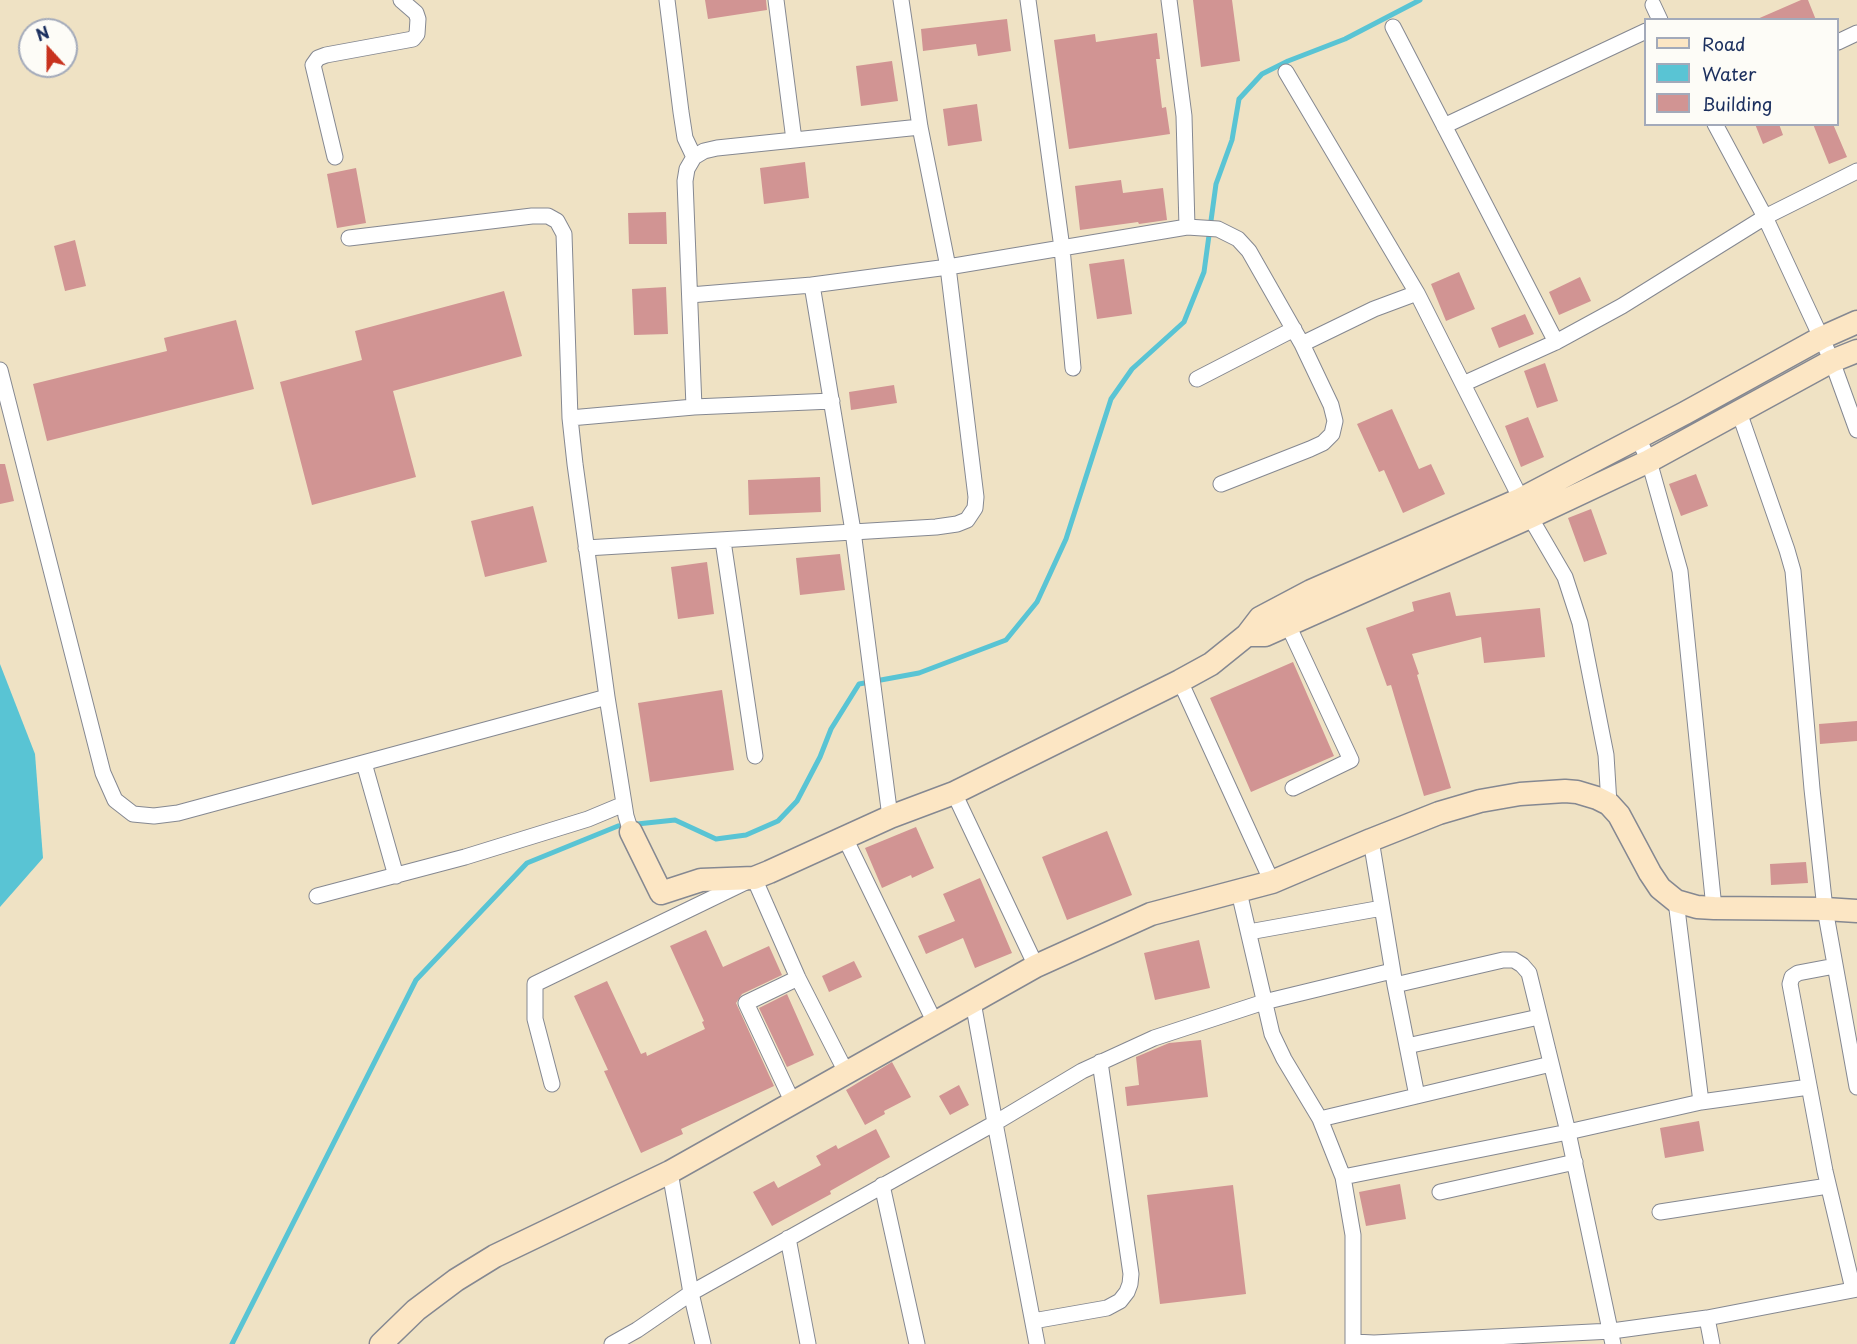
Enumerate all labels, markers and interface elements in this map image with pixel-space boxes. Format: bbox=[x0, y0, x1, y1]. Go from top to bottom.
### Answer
north arrow bbox=[18, 18, 78, 78]
legend bbox=[1644, 18, 1839, 126]
text: N bbox=[32, 20, 52, 47]
text: Road bbox=[1702, 30, 1746, 57]
text: Water bbox=[1702, 60, 1756, 87]
text: Building bbox=[1702, 90, 1772, 117]

